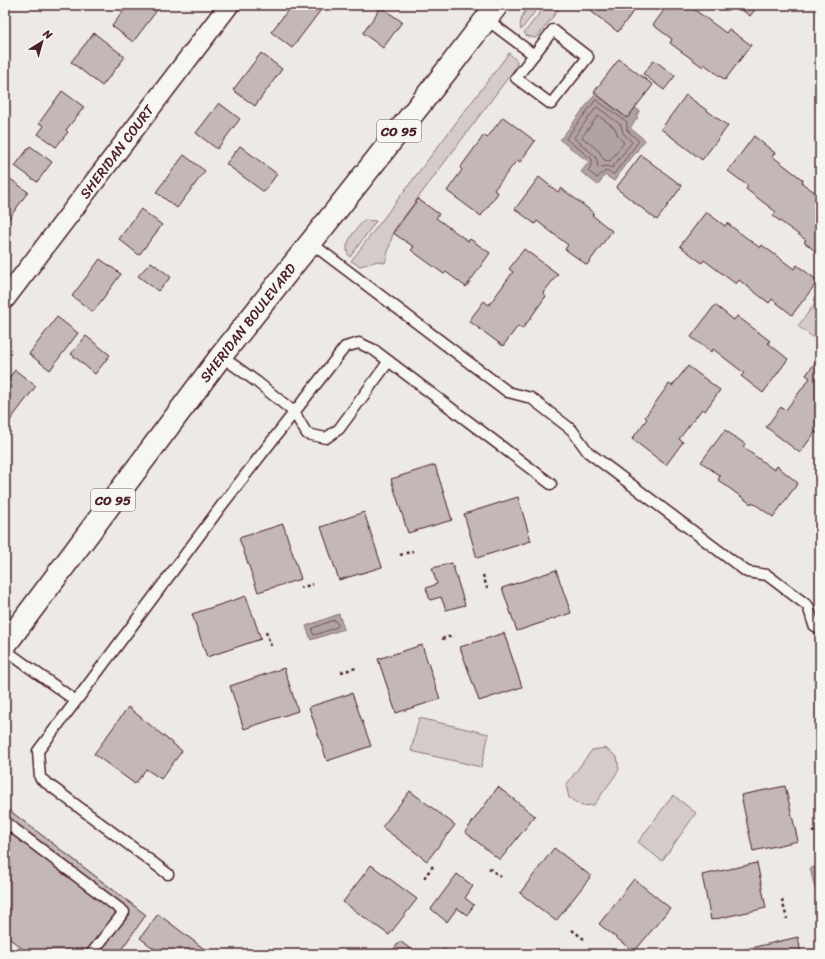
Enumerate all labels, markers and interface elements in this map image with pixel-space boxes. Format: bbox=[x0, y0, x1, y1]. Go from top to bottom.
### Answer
north arrow bbox=[22, 22, 62, 62]
text: N bbox=[38, 24, 57, 45]
street label: SHERIDAN COURT bbox=[73, 98, 162, 204]
road number: CO 95 bbox=[377, 120, 421, 142]
street label: SHERIDAN BOULEVARD bbox=[193, 257, 303, 388]
road number: CO 95 bbox=[91, 489, 135, 511]

